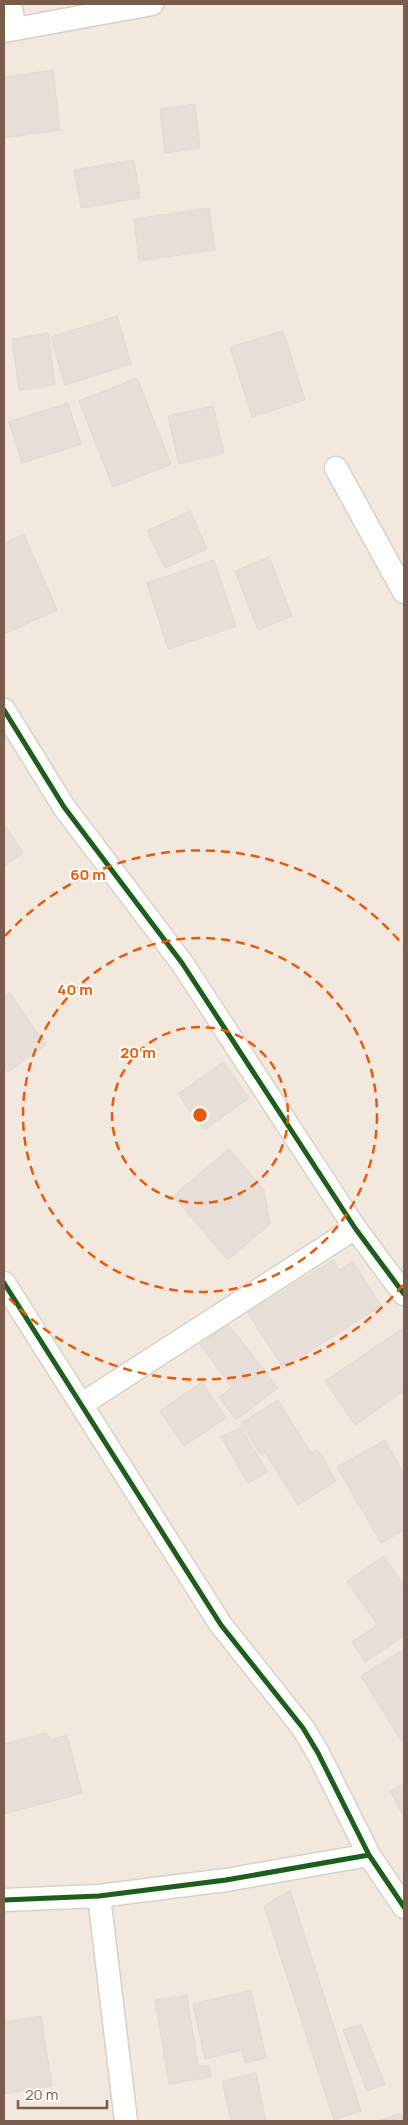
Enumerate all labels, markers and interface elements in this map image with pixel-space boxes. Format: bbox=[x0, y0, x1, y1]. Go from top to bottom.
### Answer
text: 60 m bbox=[70, 864, 106, 885]
text: 40 m bbox=[57, 979, 93, 1000]
text: 20 m bbox=[120, 1042, 156, 1063]
centre of rings bbox=[191, 1106, 209, 1124]
scale bar bbox=[18, 2078, 106, 2110]
text: 20 m bbox=[25, 2084, 58, 2105]

